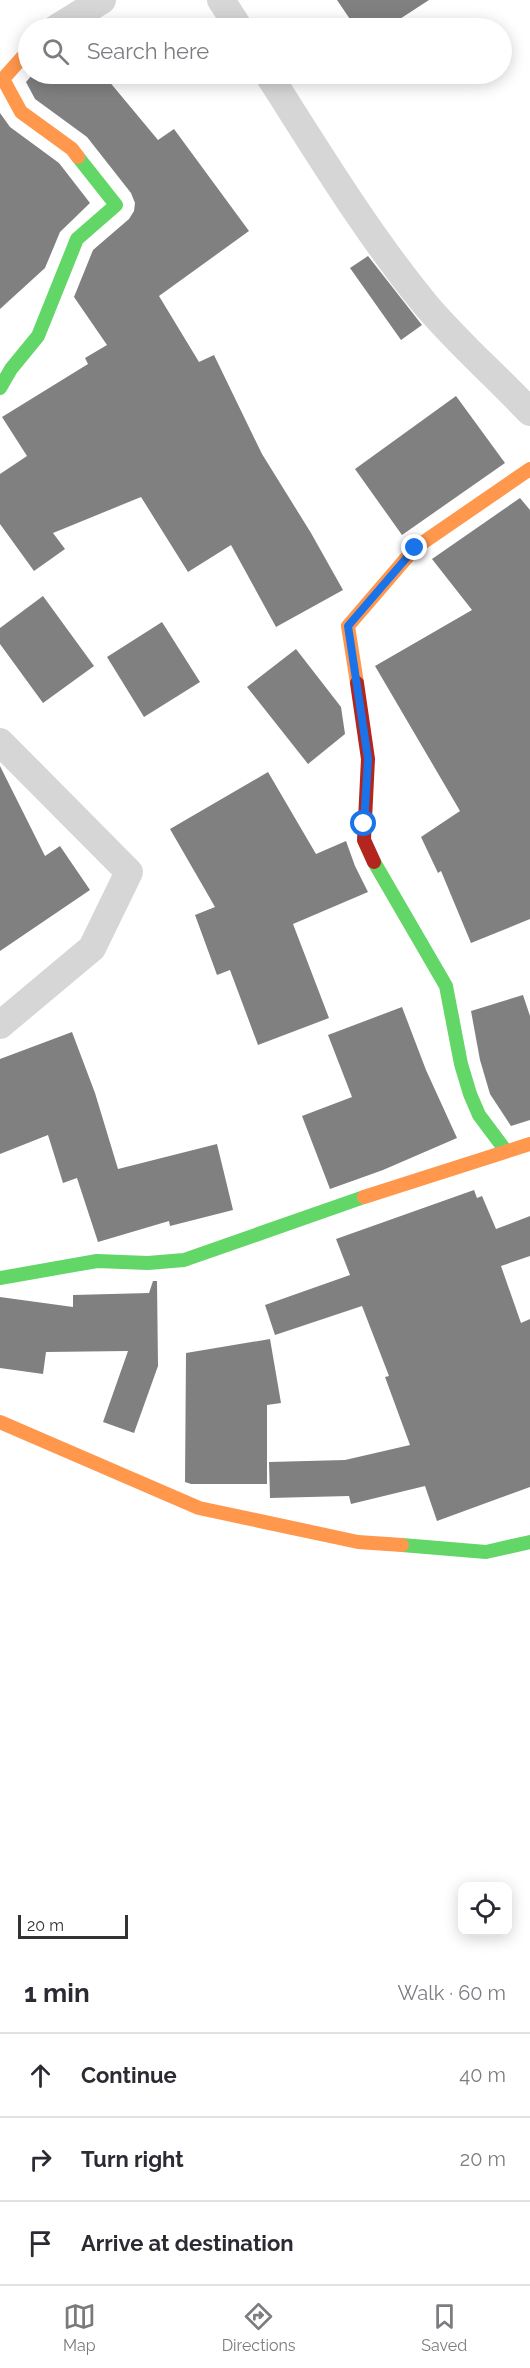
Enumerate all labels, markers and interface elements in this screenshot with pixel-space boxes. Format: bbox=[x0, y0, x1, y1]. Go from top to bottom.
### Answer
search box bbox=[18, 18, 512, 84]
icon: search bbox=[39, 35, 72, 68]
text: Search here bbox=[87, 38, 209, 64]
route end bbox=[401, 534, 427, 560]
route start bbox=[350, 810, 376, 836]
map controls bbox=[458, 1882, 512, 1936]
button: locate bbox=[458, 1882, 512, 1936]
scale bar bbox=[18, 1912, 128, 1940]
text: 20 m bbox=[27, 1916, 64, 1935]
text: 1 min bbox=[24, 1978, 90, 2008]
text: Walk · 60 m bbox=[397, 1981, 506, 2005]
icon: ahead bbox=[24, 2059, 57, 2092]
text: Continue bbox=[81, 2062, 177, 2088]
text: 40 m bbox=[459, 2063, 506, 2087]
icon: right bbox=[24, 2143, 57, 2176]
text: Turn right bbox=[81, 2146, 184, 2172]
text: 20 m bbox=[460, 2147, 506, 2171]
icon: arrive bbox=[24, 2227, 57, 2260]
text: Arrive at destination bbox=[81, 2230, 294, 2256]
tab: Map bbox=[63, 2300, 96, 2355]
tab: Directions bbox=[222, 2300, 296, 2355]
tab: Saved bbox=[421, 2300, 467, 2355]

